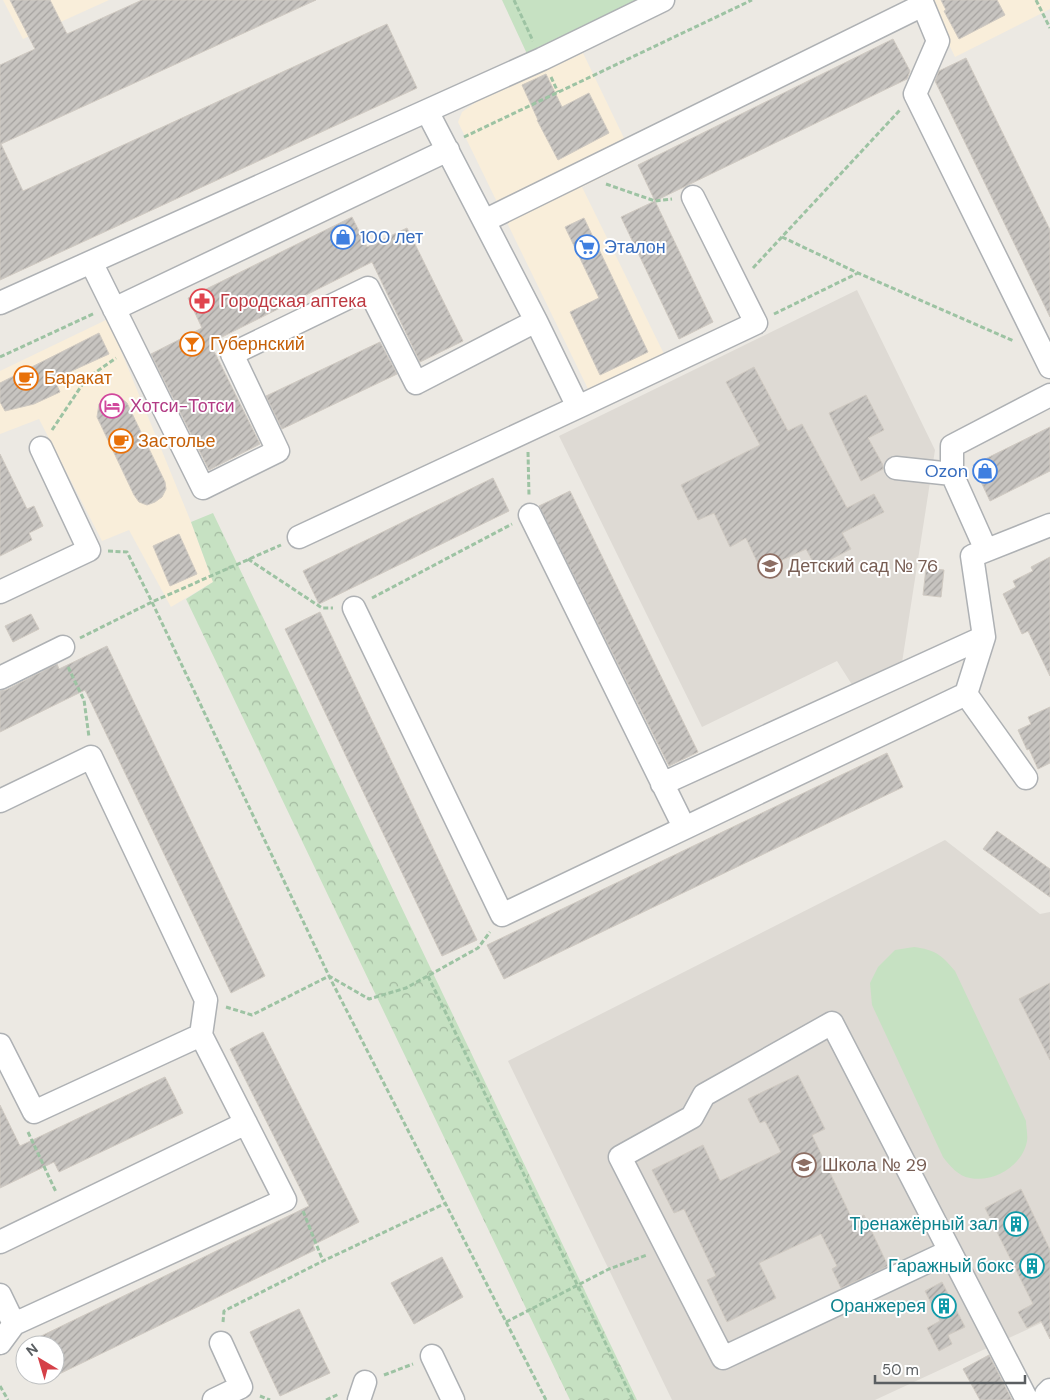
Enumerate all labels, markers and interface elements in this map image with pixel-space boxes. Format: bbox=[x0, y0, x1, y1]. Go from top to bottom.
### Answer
shop icon: 100 лет bbox=[330, 224, 356, 250]
place label: 100 лет bbox=[360, 225, 423, 249]
supermarket icon: Эталон bbox=[574, 234, 600, 260]
place label: Эталон bbox=[604, 235, 666, 259]
pharmacy icon: Городская аптека bbox=[189, 288, 215, 314]
place label: Городская аптека bbox=[220, 289, 368, 313]
bar icon: Губернский bbox=[179, 331, 205, 357]
place label: Губернский bbox=[210, 332, 305, 356]
cafe icon: Баракат bbox=[13, 365, 39, 391]
place label: Баракат bbox=[44, 366, 112, 390]
hotel icon: Хотси-Тотси bbox=[99, 393, 125, 419]
place label: Хотси-Тотси bbox=[130, 394, 235, 418]
cafe icon: Застолье bbox=[108, 428, 134, 454]
place label: Застолье bbox=[138, 429, 215, 453]
shop icon: Ozon bbox=[972, 458, 998, 484]
place label: Ozon bbox=[925, 459, 968, 483]
school or university icon: Детский сад № 76 bbox=[757, 553, 783, 579]
place label: Детский сад № 76 bbox=[788, 554, 938, 578]
school or university icon: Школа № 29 bbox=[791, 1152, 817, 1178]
place label: Школа № 29 bbox=[822, 1153, 927, 1177]
building icon: Тренажёрный зал bbox=[1003, 1211, 1029, 1237]
place label: Тренажёрный зал bbox=[849, 1212, 998, 1236]
building icon: Гаражный бокс bbox=[1019, 1253, 1045, 1279]
place label: Гаражный бокс bbox=[888, 1254, 1014, 1278]
building icon: Оранжерея bbox=[931, 1293, 957, 1319]
place label: Оранжерея bbox=[830, 1294, 926, 1318]
north arrow bbox=[15, 1335, 65, 1385]
text: N bbox=[22, 1340, 42, 1360]
scale bar bbox=[875, 1352, 1025, 1384]
text: 50 m bbox=[882, 1360, 919, 1380]

